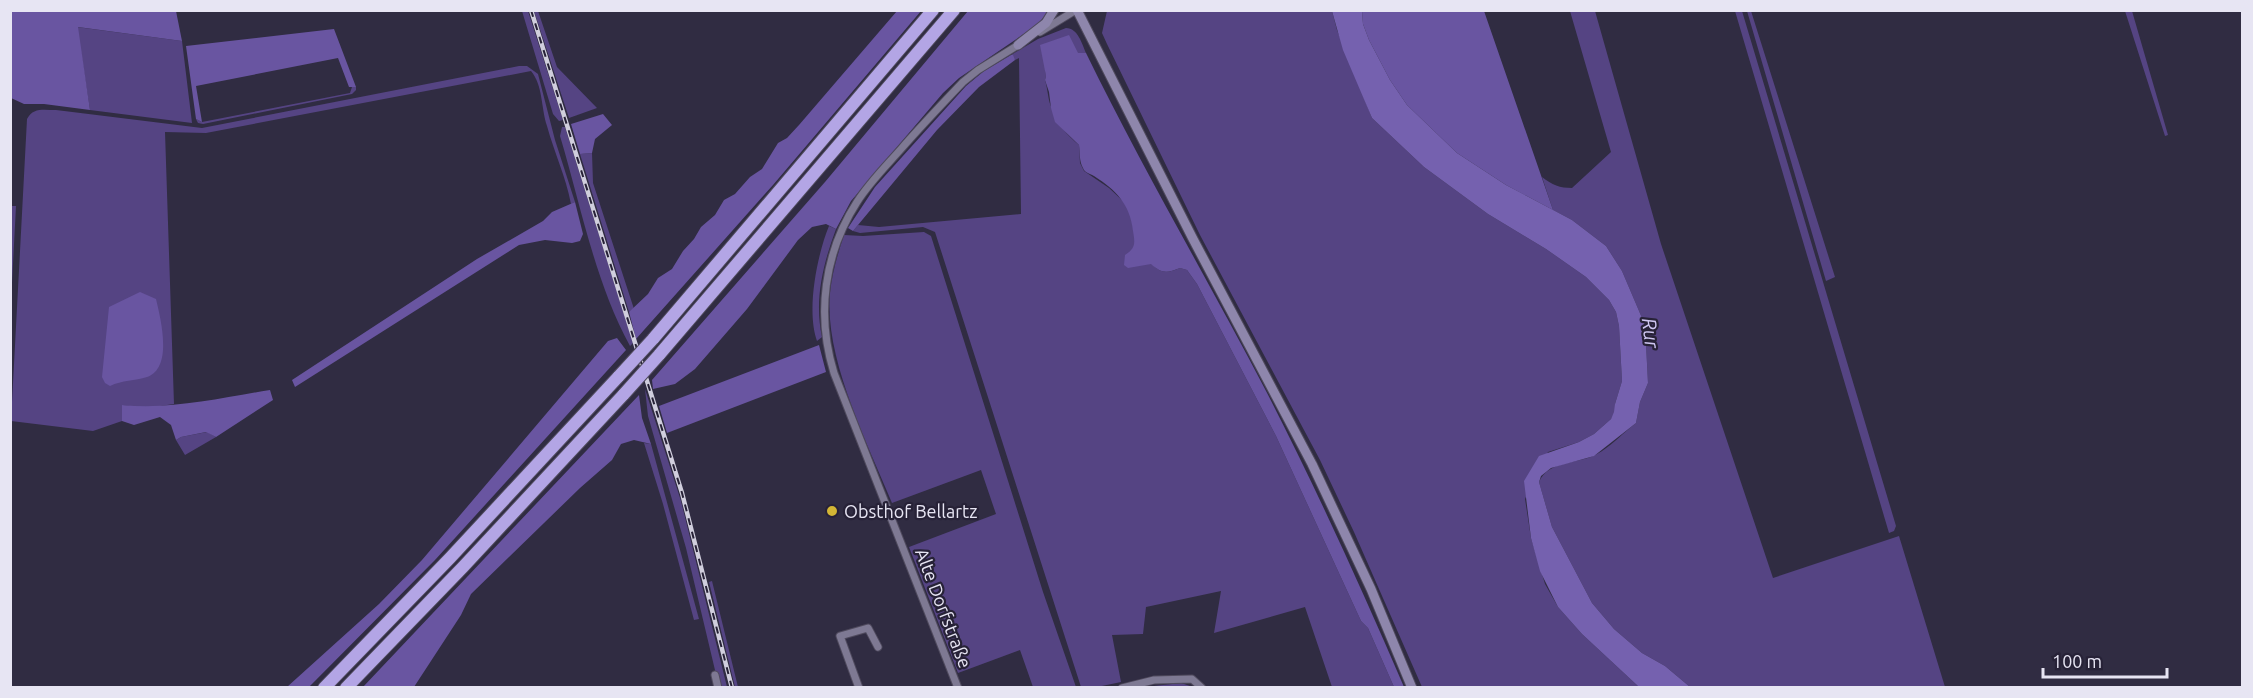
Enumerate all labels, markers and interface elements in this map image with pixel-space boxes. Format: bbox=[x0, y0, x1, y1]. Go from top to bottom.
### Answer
water label: Rur bbox=[1638, 316, 1664, 351]
place label: Obsthof Bellartz bbox=[844, 501, 977, 521]
marker: Obsthof Bellartz bbox=[825, 504, 839, 518]
street label: Alte Dorfstraße bbox=[912, 546, 976, 670]
scale bar bbox=[2043, 641, 2168, 679]
text: 100 m bbox=[2052, 651, 2102, 671]

